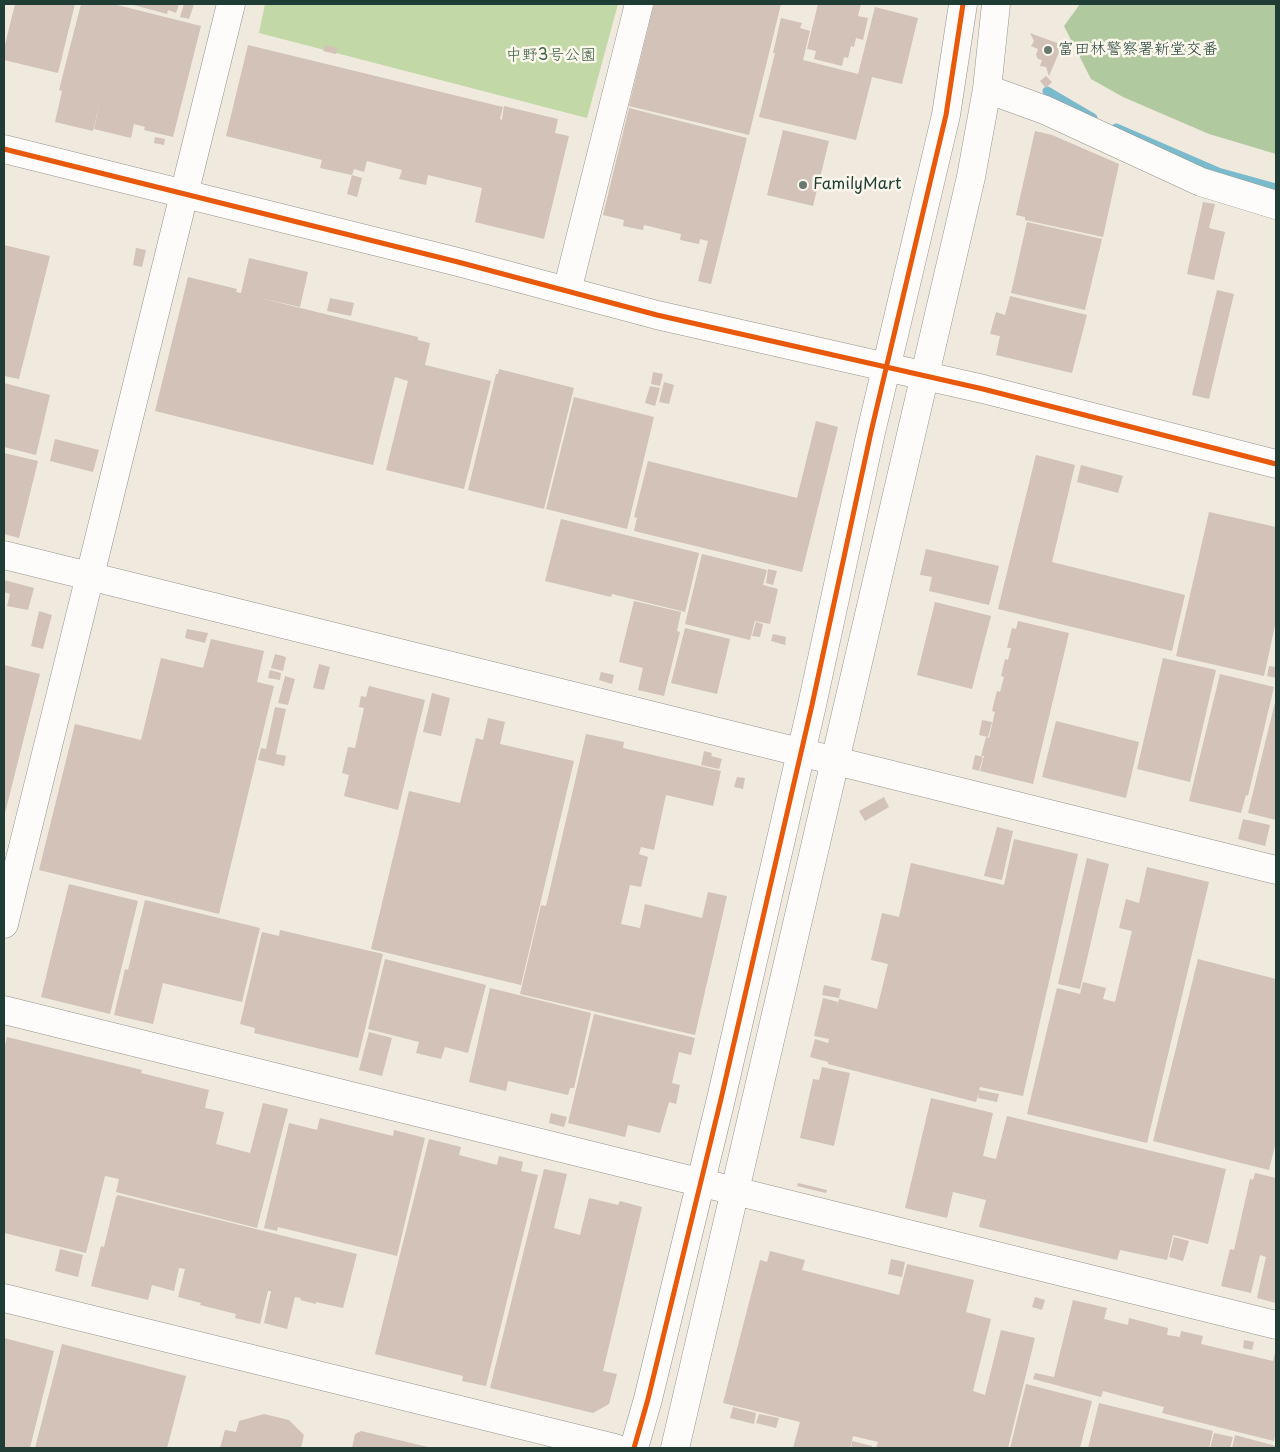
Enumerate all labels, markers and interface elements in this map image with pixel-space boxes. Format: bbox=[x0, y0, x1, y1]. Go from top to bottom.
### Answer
place label: 富田林警察署新堂交番 bbox=[1058, 40, 1218, 60]
marker: 富田林警察署新堂交番 bbox=[1042, 44, 1054, 56]
park label: 中野3号公園 bbox=[506, 46, 596, 66]
place label: FamilyMart bbox=[813, 175, 901, 195]
marker: FamilyMart bbox=[797, 179, 809, 191]

